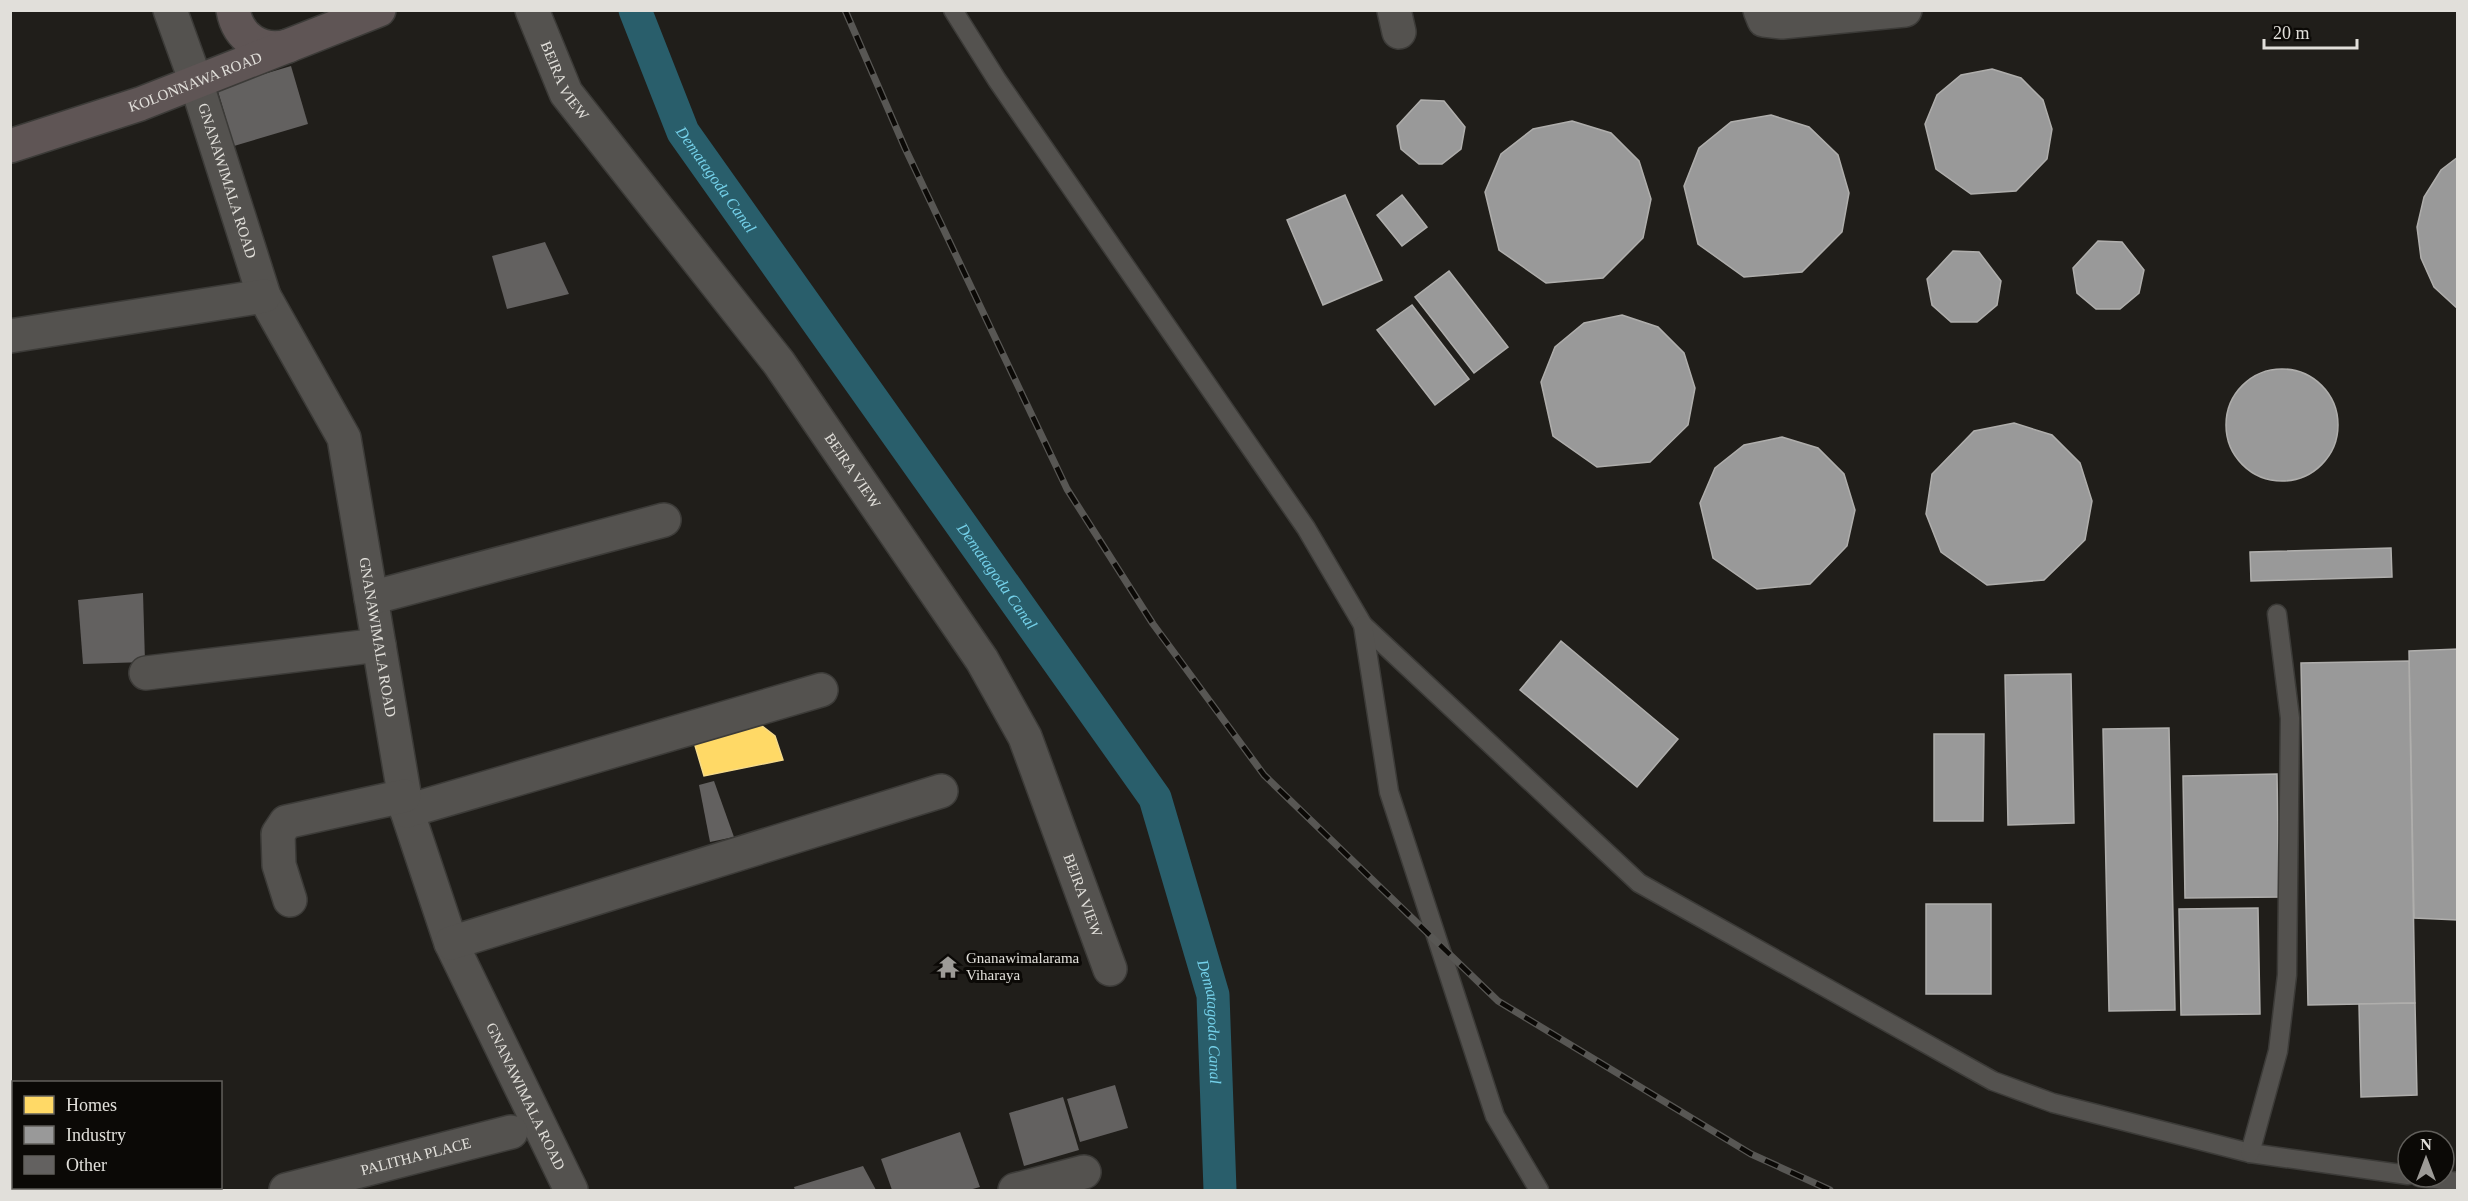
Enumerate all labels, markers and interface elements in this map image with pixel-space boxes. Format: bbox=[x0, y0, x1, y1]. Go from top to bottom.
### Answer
scale bar bbox=[2264, 12, 2357, 50]
text: 20 m bbox=[2273, 23, 2310, 43]
street label: BEIRA VIEW bbox=[538, 39, 592, 124]
street label: KOLONNAWA ROAD bbox=[127, 49, 264, 115]
street label: GNANAWIMALA ROAD bbox=[195, 101, 260, 260]
water label: Dematagoda Canal bbox=[672, 122, 760, 236]
street label: BEIRA VIEW bbox=[821, 430, 884, 512]
water label: Dematagoda Canal bbox=[953, 519, 1041, 633]
street label: GNANAWIMALA ROAD bbox=[356, 556, 399, 718]
street label: BEIRA VIEW bbox=[1060, 852, 1106, 940]
place label: Gnanawimalarama Viharaya bbox=[966, 950, 1080, 983]
temple icon: Gnanawimalarama Viharaya bbox=[935, 954, 961, 980]
water label: Dematagoda Canal bbox=[1194, 957, 1224, 1085]
street label: GNANAWIMALA ROAD bbox=[483, 1020, 568, 1173]
legend bbox=[12, 1081, 222, 1189]
text: Homes bbox=[66, 1095, 117, 1115]
text: Industry bbox=[66, 1125, 126, 1145]
north arrow bbox=[2396, 1129, 2456, 1189]
street label: PALITHA PLACE bbox=[359, 1135, 473, 1178]
text: N bbox=[2420, 1136, 2432, 1153]
text: Other bbox=[66, 1155, 107, 1175]

